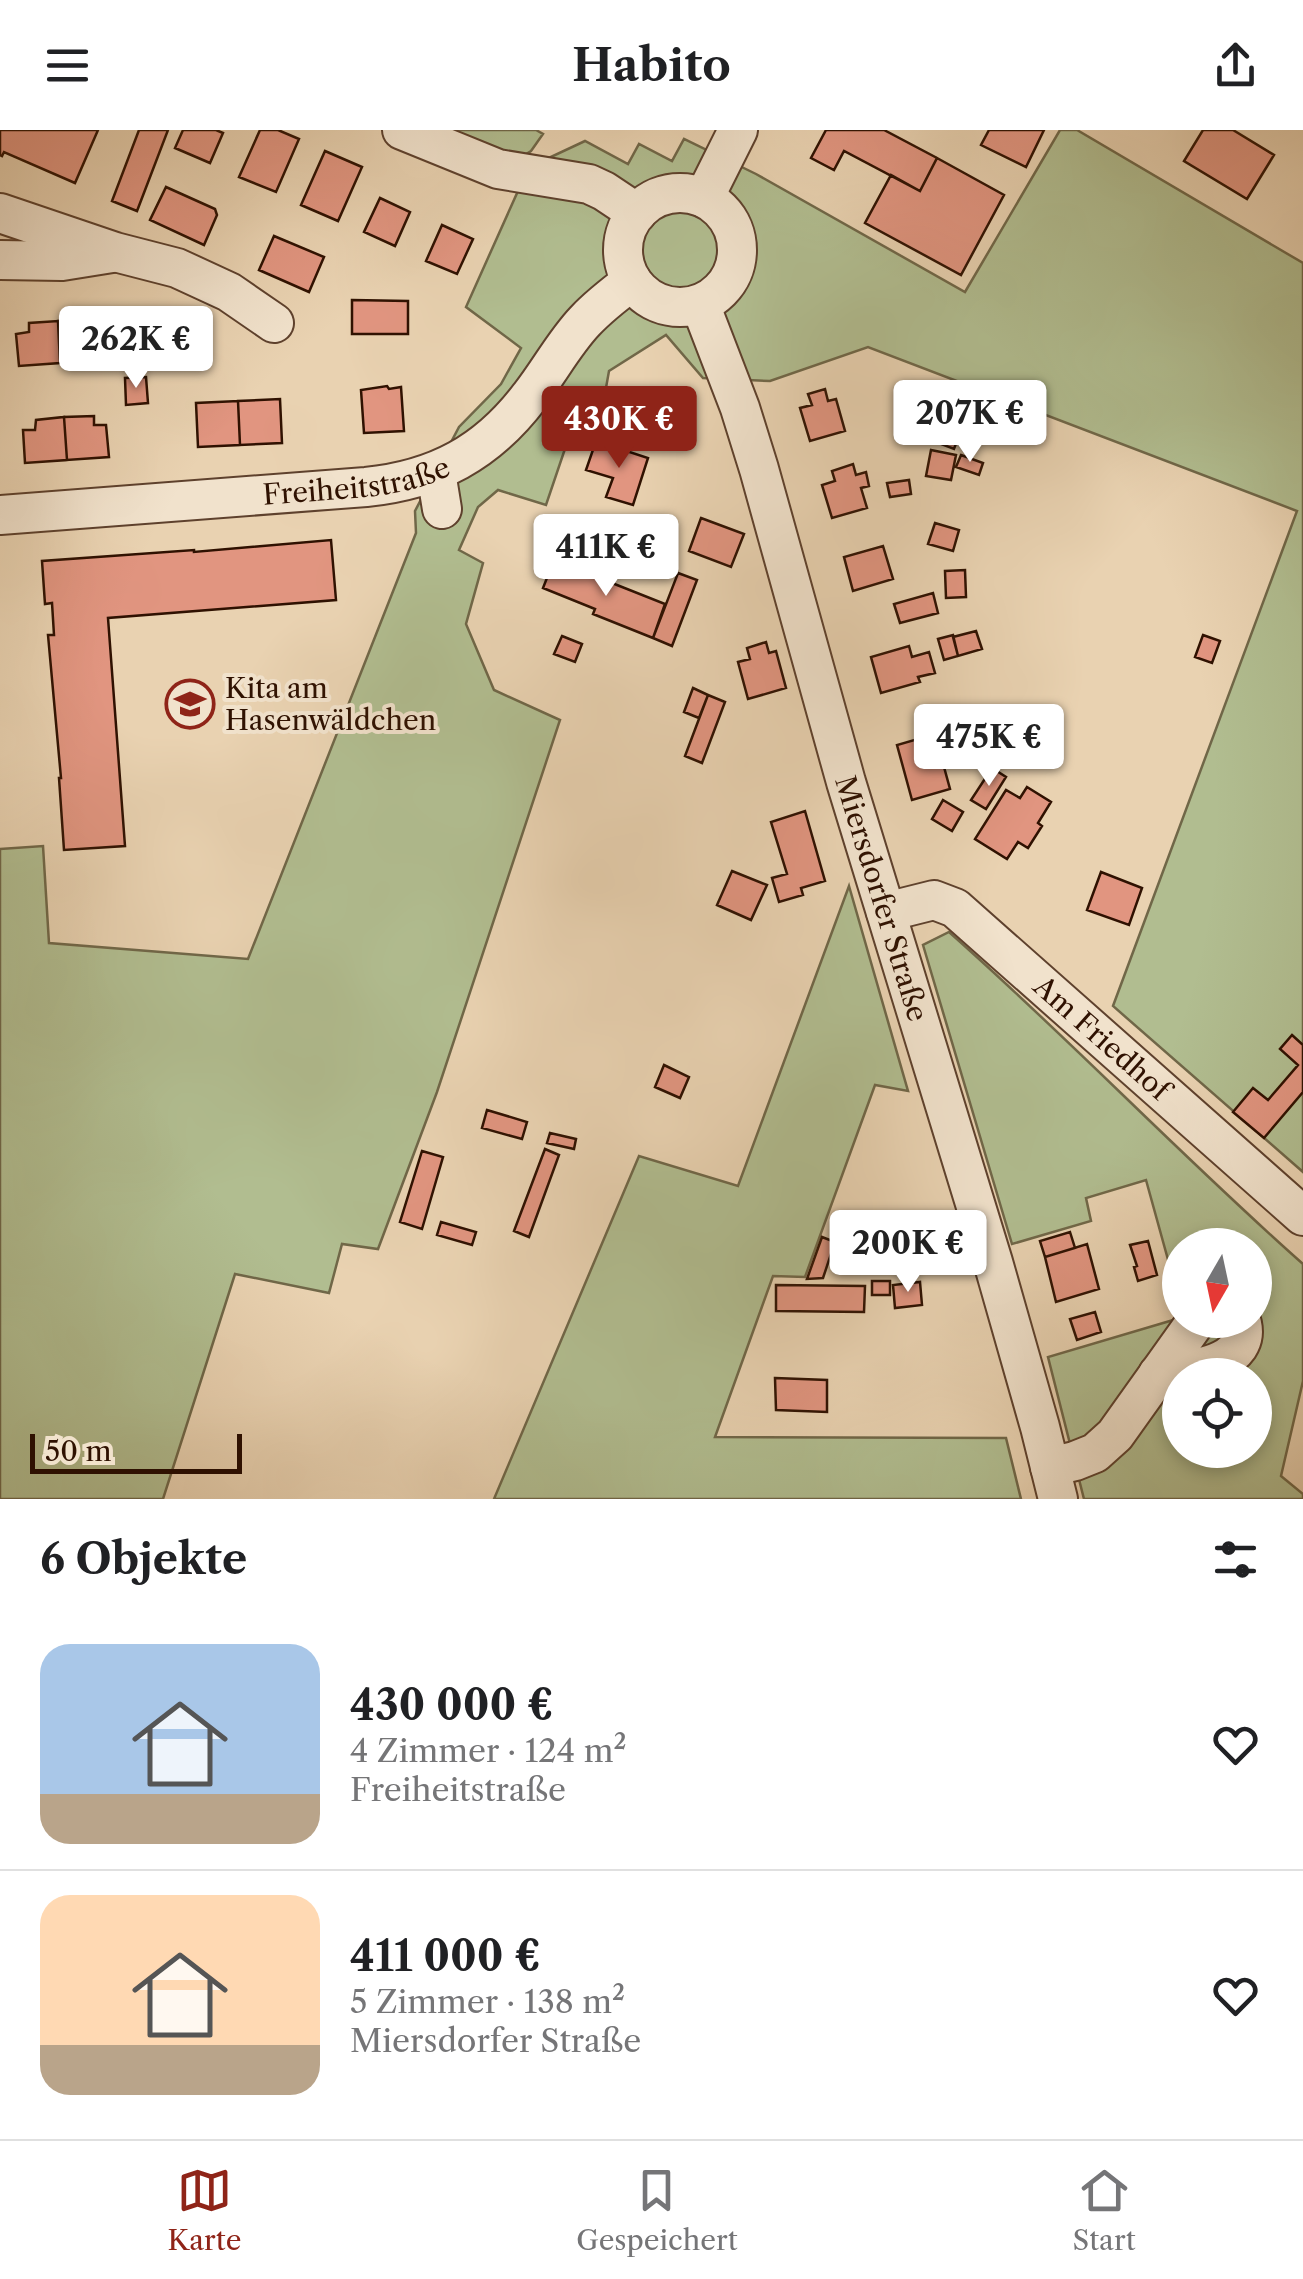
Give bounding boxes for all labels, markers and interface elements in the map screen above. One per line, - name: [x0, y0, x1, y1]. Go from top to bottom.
- text: Habito: [572, 37, 731, 93]
- icon: menu: [40, 38, 95, 93]
- icon: share: [1208, 38, 1263, 93]
- pin: 262K €: [55, 306, 217, 391]
- text: 262K €: [81, 319, 191, 358]
- pin: 207K €: [889, 380, 1051, 465]
- pin: 430K €: [538, 386, 700, 471]
- text: 207K €: [915, 393, 1025, 432]
- text: 430K €: [564, 399, 674, 438]
- street label: Freiheitstraße: [261, 450, 455, 512]
- pin: 411K €: [525, 514, 687, 599]
- text: 411K €: [556, 527, 656, 566]
- place label: Kita am Hasenwäldchen: [225, 671, 436, 737]
- school or university icon: Kita am Hasenwäldchen: [164, 678, 216, 730]
- pin: 475K €: [908, 704, 1070, 789]
- text: 475K €: [936, 717, 1042, 756]
- street label: Miersdorfer Straße: [828, 772, 935, 1025]
- street label: Am Friedhof: [1026, 968, 1179, 1109]
- pin: 200K €: [827, 1210, 989, 1295]
- text: 200K €: [852, 1223, 964, 1262]
- north arrow: [1162, 1228, 1272, 1338]
- map controls: [1162, 1228, 1272, 1468]
- button: locate: [1162, 1358, 1272, 1468]
- scale bar: [30, 1429, 242, 1474]
- text: 50 m: [45, 1434, 112, 1468]
- icon: filters: [1208, 1532, 1263, 1587]
- text: 6 Objekte: [40, 1533, 247, 1585]
- text: 430 000 €: [350, 1679, 553, 1731]
- icon: home: [120, 1684, 240, 1804]
- icon: heart: [1208, 1717, 1263, 1772]
- text: 4 Zimmer · 124 m²: [350, 1731, 627, 1770]
- text: Freiheitstraße: [350, 1770, 566, 1809]
- text: 411 000 €: [350, 1930, 541, 1982]
- icon: home: [120, 1935, 240, 2055]
- icon: heart: [1208, 1968, 1263, 2023]
- text: 5 Zimmer · 138 m²: [350, 1982, 625, 2021]
- text: Miersdorfer Straße: [350, 2021, 641, 2060]
- tab: Karte: [167, 2163, 241, 2257]
- tab: Gespeichert: [576, 2163, 738, 2257]
- tab: Start: [1072, 2163, 1136, 2257]

